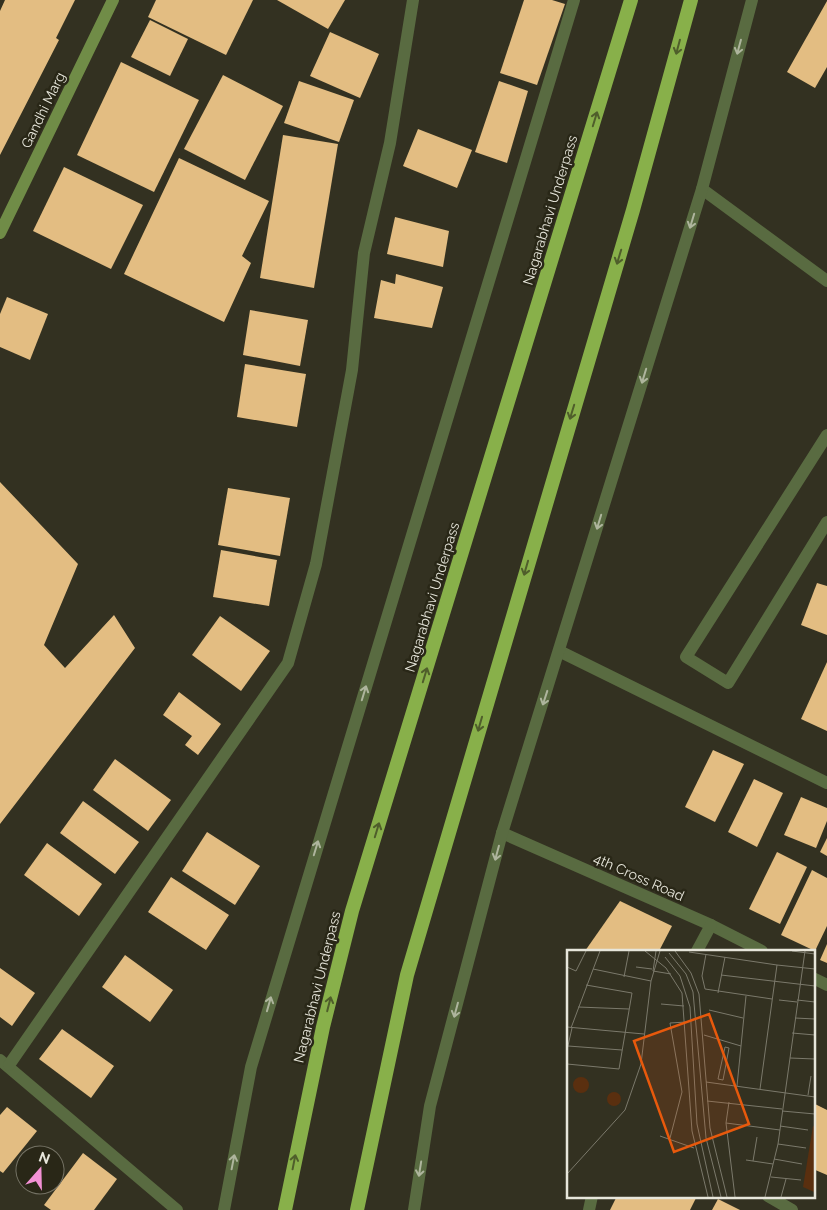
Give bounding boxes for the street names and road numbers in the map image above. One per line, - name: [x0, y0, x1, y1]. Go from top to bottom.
- street label: Gandhi Marg: [18, 69, 68, 151]
- street label: Nagarabhavi Underpass: [520, 133, 580, 287]
- street label: Nagarabhavi Underpass: [402, 520, 462, 674]
- street label: 4th Cross Road: [591, 850, 687, 904]
- street label: Nagarabhavi Underpass: [290, 909, 344, 1064]

